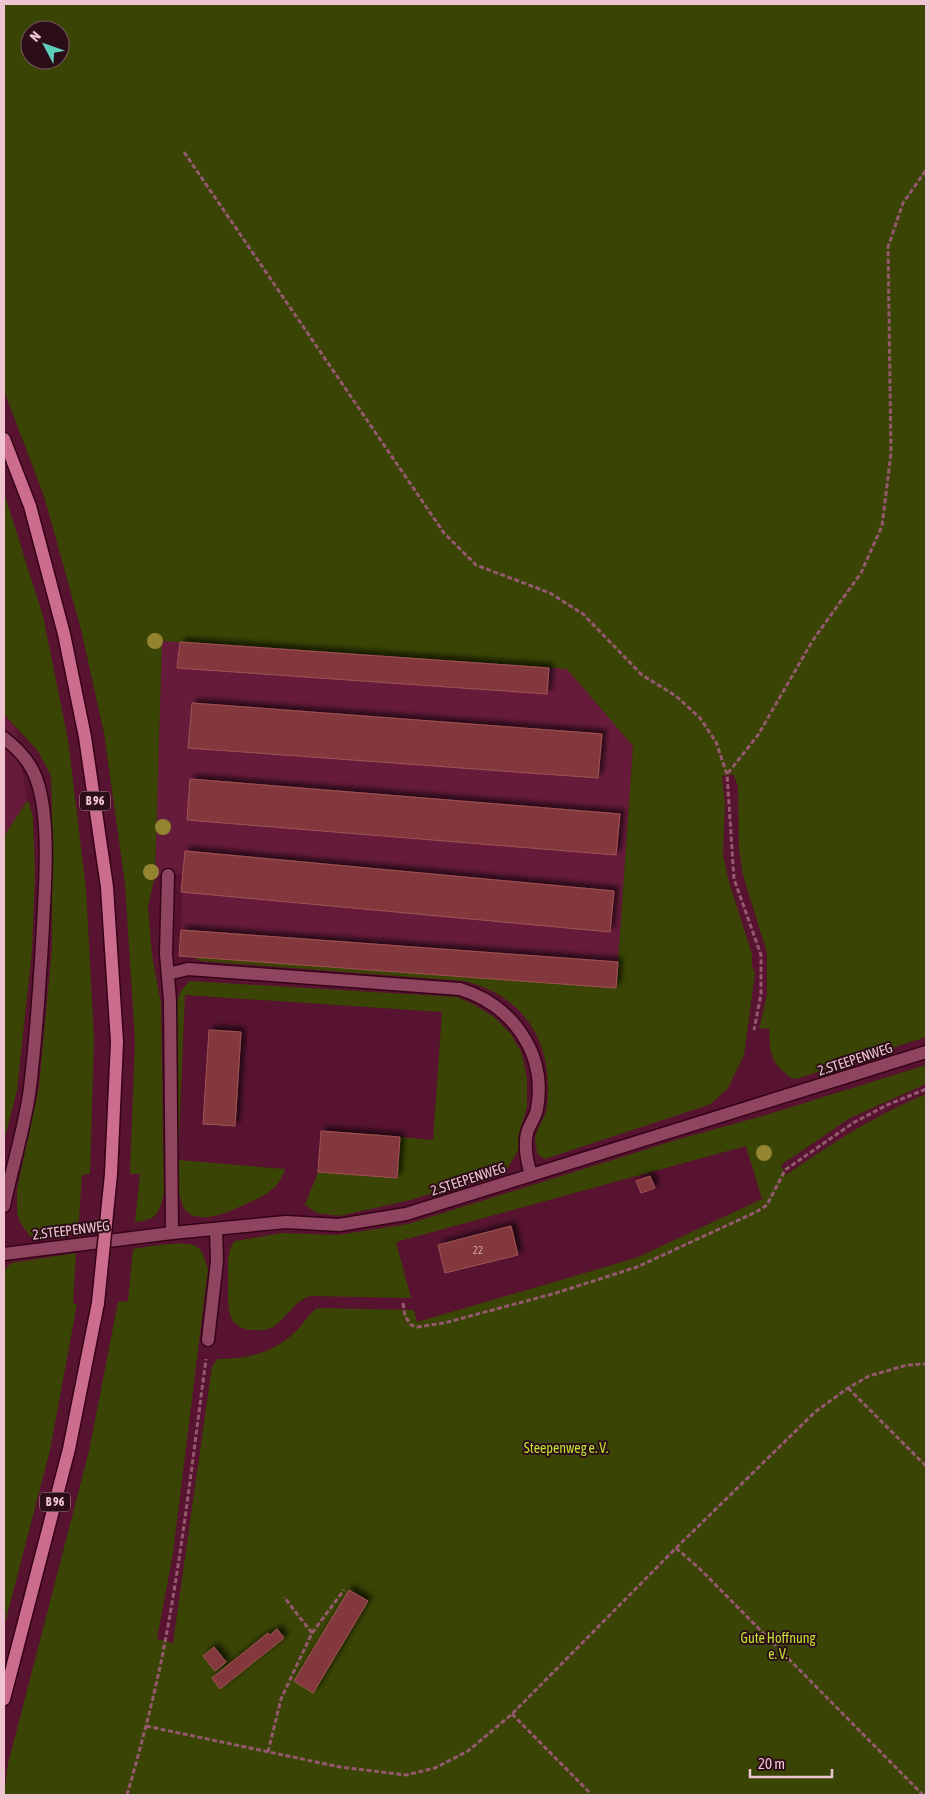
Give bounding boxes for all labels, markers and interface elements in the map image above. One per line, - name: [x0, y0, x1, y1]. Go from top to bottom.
- north arrow: [20, 20, 70, 70]
- text: N: [26, 28, 44, 45]
- road number: B 96: [80, 791, 110, 810]
- street label: 2.STEEPENWEG: [816, 1039, 894, 1079]
- street label: 2.STEEPENWEG: [429, 1159, 507, 1199]
- street label: 2.STEEPENWEG: [31, 1217, 111, 1243]
- house number: 22: [473, 1244, 483, 1256]
- park label: Steepenweg e. V.: [524, 1440, 608, 1456]
- road number: B 96: [40, 1492, 70, 1511]
- park label: Gute Hoffnung e. V.: [740, 1630, 816, 1662]
- scale bar: [750, 1746, 832, 1778]
- text: 20 m: [758, 1755, 785, 1772]

